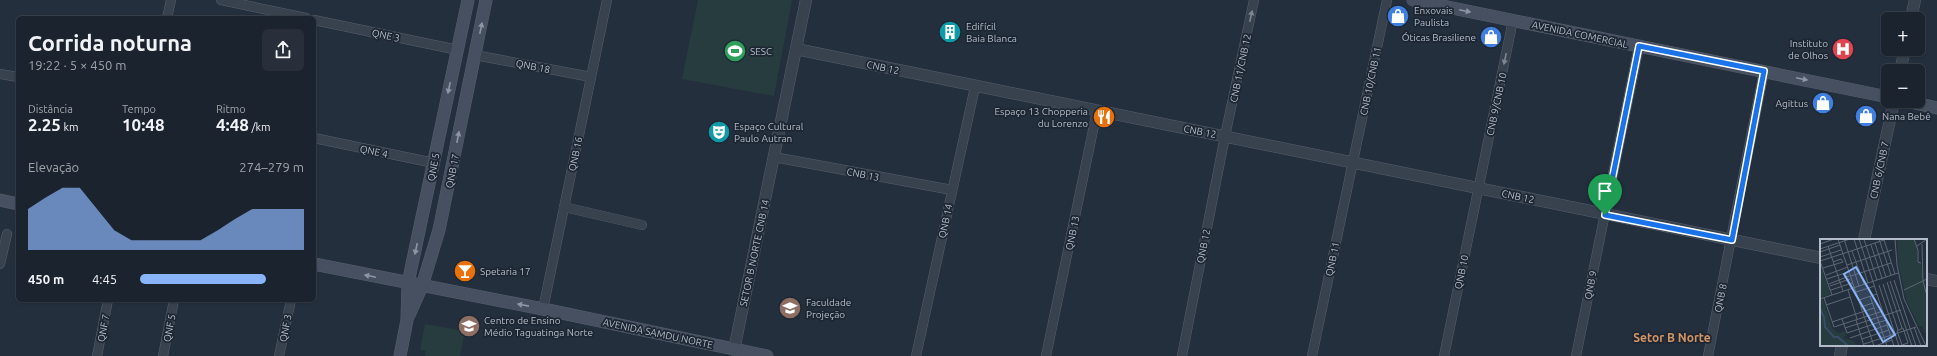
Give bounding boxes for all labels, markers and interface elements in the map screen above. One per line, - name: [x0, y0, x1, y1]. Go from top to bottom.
- shop icon: Enxovais Paulista: [1385, 3, 1411, 29]
- place label: Enxovais Paulista: [1414, 5, 1453, 28]
- one-way arrow: [1459, 8, 1471, 14]
- one-way arrow: [1248, 10, 1254, 22]
- map controls: [1881, 12, 1925, 108]
- button: +: [1881, 12, 1925, 56]
- building icon: Edifícil Baia Blanca: [937, 19, 963, 45]
- street label: AVENIDA COMERCIAL: [1531, 19, 1629, 50]
- one-way arrow: [478, 21, 484, 34]
- place label: Edifícil Baia Blanca: [966, 21, 1017, 44]
- shop icon: Óticas Brasiliene: [1478, 24, 1504, 50]
- street label: QNE 3: [371, 27, 401, 44]
- button: share: [262, 29, 304, 71]
- text: Corrida noturna: [28, 30, 192, 55]
- place label: Óticas Brasiliene: [1402, 31, 1476, 43]
- street label: CNB 11/CNB 12: [1228, 33, 1253, 103]
- hospital icon: Instituto de Olhos: [1830, 36, 1856, 62]
- sports icon: SESC: [722, 38, 748, 64]
- place label: Instituto de Olhos: [1788, 38, 1828, 61]
- place label: SESC: [750, 46, 772, 57]
- street label: CNB 10/CNB 11: [1358, 46, 1383, 116]
- one-way arrow: [1502, 53, 1508, 65]
- text: 19:22 · 5 × 450 m: [28, 58, 127, 72]
- street label: QNB 18: [515, 58, 551, 75]
- street label: CNB 12: [866, 59, 900, 76]
- button: −: [1881, 64, 1925, 108]
- street label: CNB 9/CNB 10: [1484, 71, 1509, 137]
- one-way arrow: [1796, 77, 1808, 83]
- one-way arrow: [446, 82, 452, 94]
- shop icon: Agittus: [1810, 90, 1836, 116]
- place label: Agittus: [1775, 98, 1808, 109]
- text: Distância: [28, 103, 73, 115]
- text: Tempo: [122, 103, 156, 115]
- text: Ritmo: [216, 103, 246, 115]
- shop icon: Nana Bebê: [1853, 103, 1879, 129]
- restaurant icon: Espaço 13 Chopperia du Lorenzo: [1091, 104, 1117, 130]
- place label: Espaço 13 Chopperia du Lorenzo: [994, 106, 1088, 129]
- place label: Nana Bebê: [1882, 111, 1931, 122]
- text: 2.25: [28, 115, 61, 134]
- text: 10:48: [122, 115, 165, 134]
- text: 4:48: [216, 115, 249, 134]
- theatre icon: Espaço Cultural Paulo Autran: [706, 119, 732, 145]
- text: km: [61, 121, 79, 133]
- text: /km: [249, 121, 271, 133]
- place label: Espaço Cultural Paulo Autran: [734, 121, 804, 144]
- street label: CNB 12: [1183, 123, 1217, 140]
- one-way arrow: [456, 131, 462, 143]
- street label: QNB 16: [566, 136, 585, 172]
- street label: CNB 6/CNB 7: [1868, 140, 1891, 200]
- street label: QNE 4: [359, 143, 389, 160]
- street label: QNE 5: [425, 152, 442, 182]
- street label: QNB 17: [444, 153, 461, 189]
- text: Elevação: [28, 160, 79, 174]
- text: 274–279 m: [239, 160, 304, 174]
- street label: CNB 13: [846, 166, 880, 183]
- pin: [1588, 174, 1622, 215]
- icon: arrive: [1594, 180, 1616, 202]
- street label: CNB 12: [1501, 188, 1535, 205]
- street label: SETOR B NORTE CNB 14: [738, 198, 771, 308]
- street label: QNB 14: [936, 203, 955, 239]
- street label: QNB 13: [1063, 215, 1081, 251]
- street label: QNB 12: [1195, 228, 1212, 264]
- inset map: [1820, 239, 1927, 346]
- street label: QNB 11: [1323, 241, 1341, 277]
- one-way arrow: [412, 243, 418, 256]
- street label: QNB 10: [1452, 254, 1471, 290]
- bar icon: Spetaria 17: [452, 258, 478, 284]
- place label: Spetaria 17: [480, 266, 531, 277]
- street label: QNB 9: [1582, 270, 1599, 300]
- text: 450 m: [28, 272, 64, 286]
- text: 4:45: [92, 272, 117, 286]
- one-way arrow: [364, 272, 376, 278]
- street label: QNB 8: [1712, 282, 1729, 313]
- school or university icon: Faculdade Projeção: [777, 295, 803, 321]
- place label: Faculdade Projeção: [806, 297, 851, 320]
- one-way arrow: [517, 301, 529, 307]
- street label: QNF 7: [95, 313, 112, 343]
- street label: QNF 5: [161, 313, 178, 343]
- street label: QNF 3: [277, 313, 294, 343]
- school or university icon: Centro de Ensino Médio Taguatinga Norte: [456, 313, 482, 339]
- place label: Centro de Ensino Médio Taguatinga Norte: [484, 315, 593, 338]
- street label: AVENIDA SAMDU NORTE: [602, 316, 714, 351]
- district label: Setor B Norte: [1633, 331, 1711, 344]

